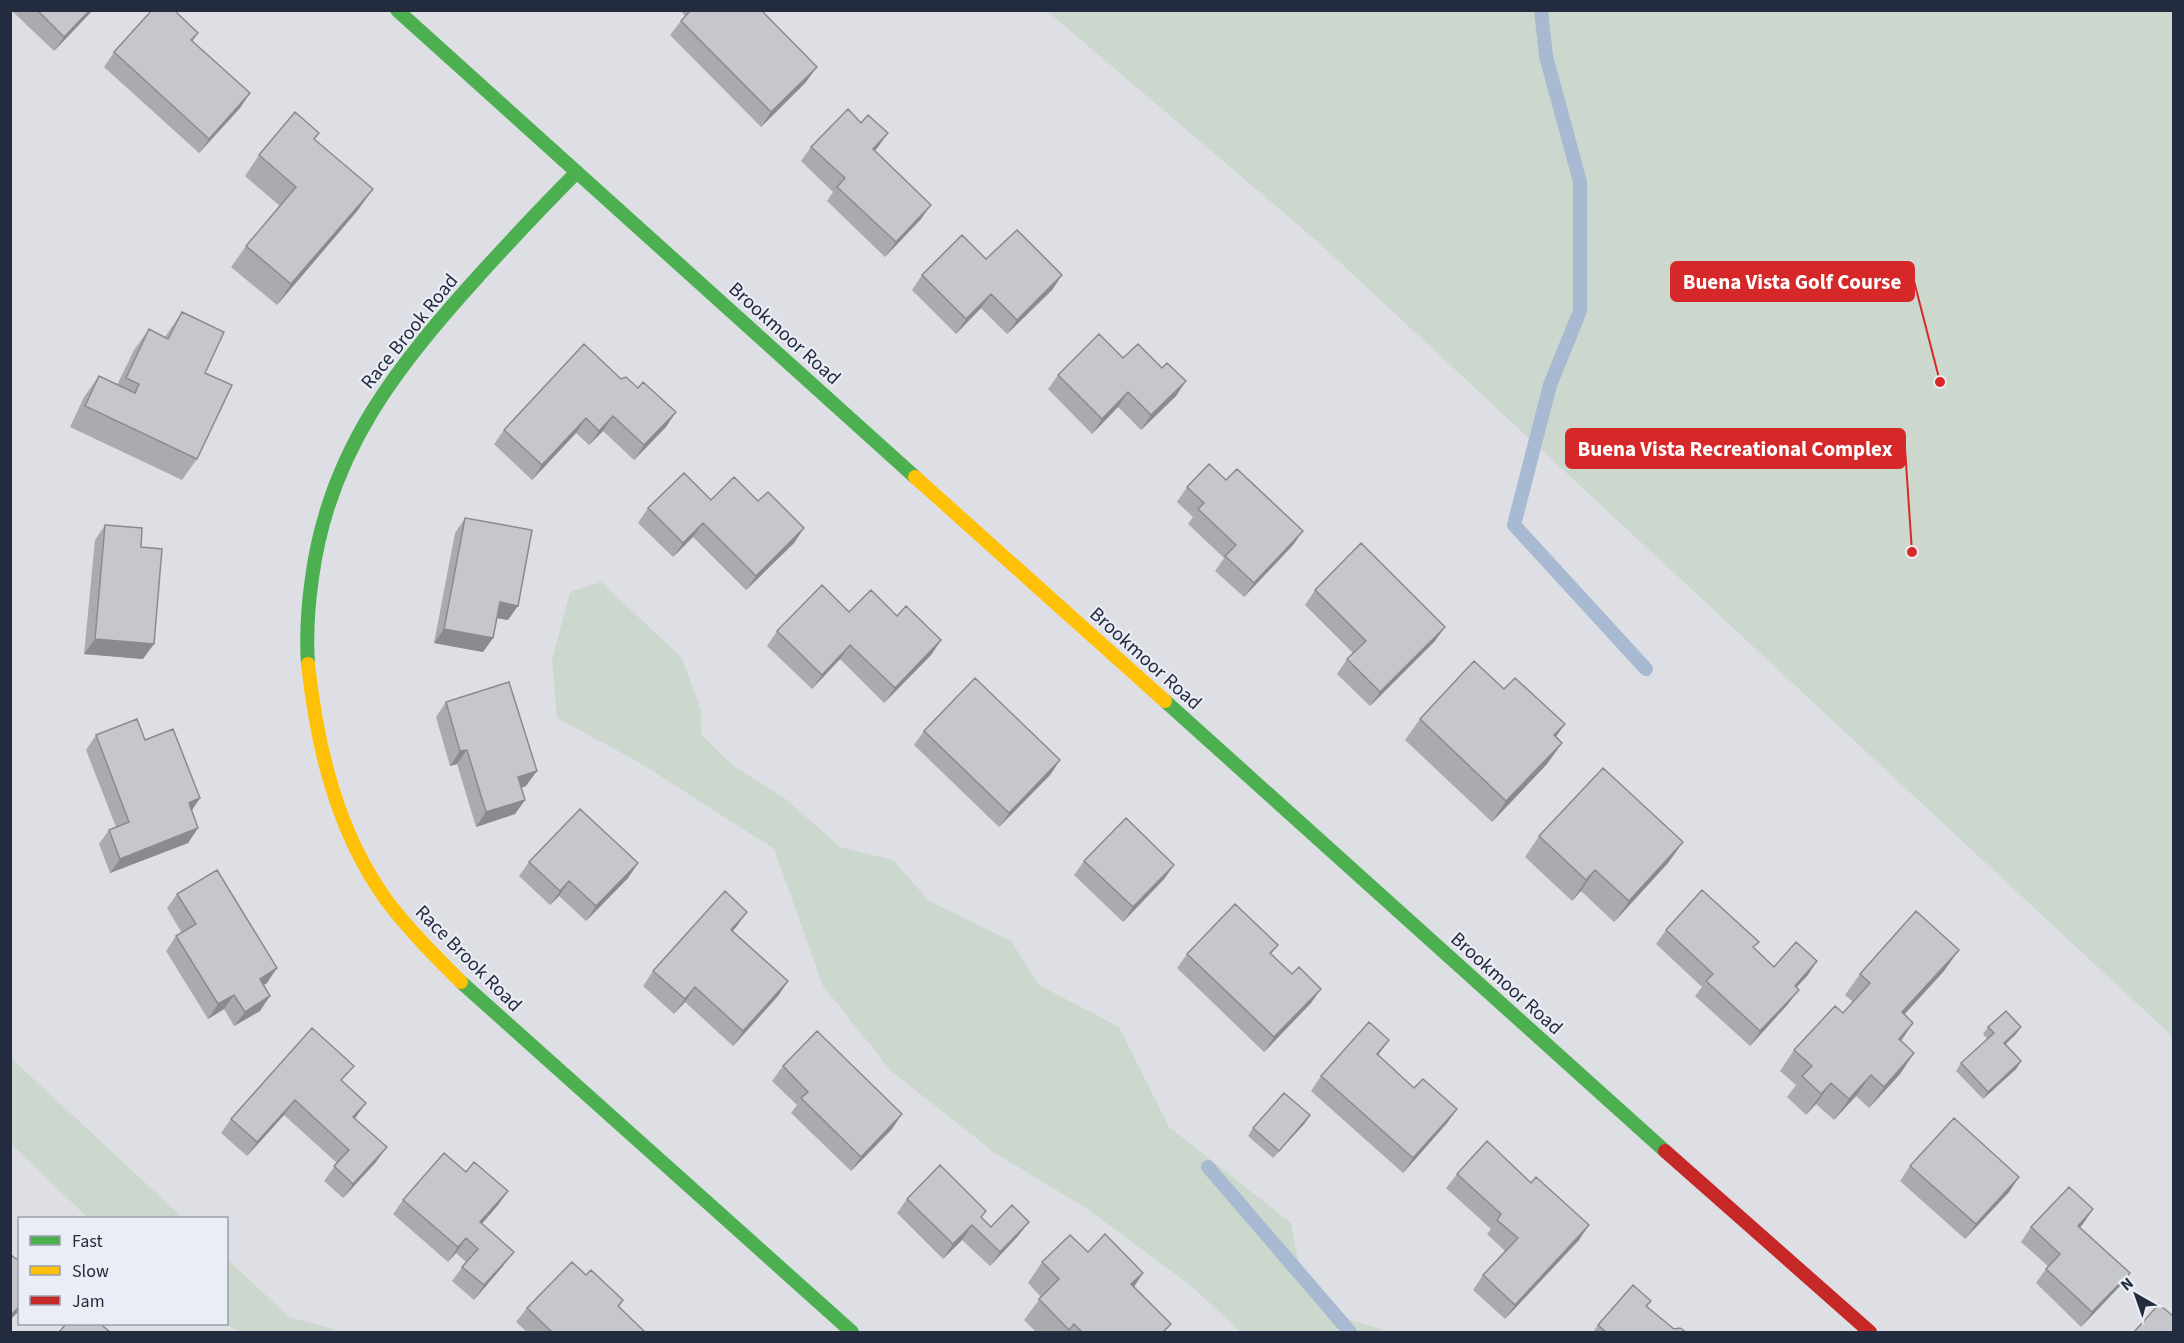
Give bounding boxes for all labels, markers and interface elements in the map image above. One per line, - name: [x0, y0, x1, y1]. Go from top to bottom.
- callout: Buena Vista Golf Course: [1671, 262, 1914, 301]
- text: Buena Vista Golf Course: [1683, 267, 1901, 297]
- street label: Race Brook Road: [355, 268, 465, 395]
- street label: Brookmoor Road: [722, 276, 847, 392]
- callout: Buena Vista Recreational Complex: [1566, 429, 1905, 468]
- text: Buena Vista Recreational Complex: [1578, 434, 1893, 464]
- street label: Brookmoor Road: [1083, 601, 1208, 717]
- street label: Race Brook Road: [409, 899, 528, 1018]
- street label: Brookmoor Road: [1444, 926, 1569, 1042]
- legend: [18, 1217, 228, 1325]
- text: Fast: [72, 1229, 103, 1254]
- text: Slow: [72, 1259, 109, 1284]
- north arrow: [2106, 1265, 2166, 1325]
- text: N: [2116, 1272, 2138, 1296]
- text: Jam: [72, 1289, 105, 1314]

